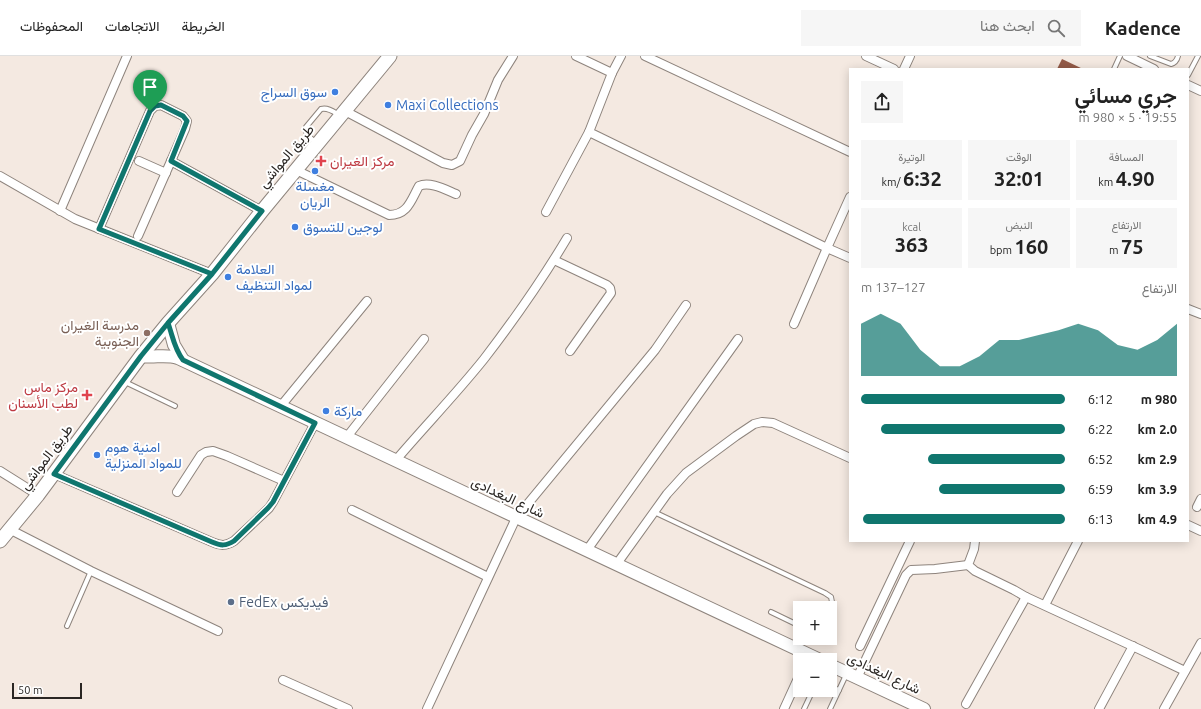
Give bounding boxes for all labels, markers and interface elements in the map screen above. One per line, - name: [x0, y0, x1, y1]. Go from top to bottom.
- search box: [801, 10, 1081, 46]
- text: ابحث هنا: [980, 17, 1035, 34]
- icon: search: [1045, 17, 1067, 39]
- text: Kadence: [1105, 17, 1181, 39]
- text: المحفوظات: [20, 18, 83, 34]
- text: الاتجاهات: [105, 18, 159, 34]
- text: الخريطة: [181, 18, 225, 34]
- pin: [133, 70, 167, 111]
- icon: arrive: [139, 76, 161, 98]
- button: share: [861, 81, 903, 123]
- text: جري مسائي: [1075, 82, 1177, 107]
- place label: سوق السراج: [261, 84, 327, 103]
- marker: سوق السراج: [330, 87, 340, 97]
- place label: Maxi Collections: [396, 97, 499, 113]
- marker: Maxi Collections: [383, 100, 393, 110]
- text: 19:55 · 5 × 980 m: [1078, 110, 1177, 124]
- street label: طريق المواشي: [255, 121, 320, 194]
- text: الوتيرة: [898, 151, 925, 163]
- text: الوقت: [1006, 151, 1032, 163]
- text: المسافة: [1109, 151, 1144, 163]
- place label: مركز الغيران: [330, 153, 394, 170]
- marker: مركز الغيران: [315, 155, 327, 167]
- marker: مغسلة الريان: [310, 166, 320, 176]
- text: 6:32: [903, 167, 942, 190]
- text: 32:01: [994, 167, 1044, 190]
- text: 4.90: [1116, 167, 1155, 190]
- text: /km: [881, 176, 903, 188]
- text: km: [1098, 176, 1116, 188]
- place label: مغسلة الريان: [295, 178, 335, 211]
- place label: لوجين للتسوق: [303, 219, 383, 236]
- text: النبض: [1005, 219, 1033, 231]
- text: الارتفاع: [1111, 219, 1141, 231]
- text: kcal: [902, 221, 921, 233]
- marker: لوجين للتسوق: [290, 222, 300, 232]
- text: 363: [895, 233, 929, 256]
- text: 160: [1015, 235, 1048, 258]
- text: 75: [1121, 235, 1144, 258]
- text: bpm: [990, 244, 1015, 256]
- text: m: [1109, 244, 1121, 256]
- place label: العلامة لمواد التنظيف: [236, 261, 312, 294]
- marker: العلامة لمواد التنظيف: [223, 272, 233, 282]
- text: 127–137 m: [861, 280, 926, 294]
- text: الارتفاع: [1142, 281, 1177, 295]
- place label: مدرسة الغيران الجنوبية: [61, 317, 139, 350]
- marker: مدرسة الغيران الجنوبية: [142, 328, 152, 338]
- place label: مركز ماس لطب الأسنان: [8, 379, 78, 412]
- marker: مركز ماس لطب الأسنان: [81, 389, 93, 401]
- text: 6:12: [1088, 392, 1113, 406]
- text: 980 m: [1141, 392, 1177, 406]
- place label: ماركة: [334, 403, 362, 420]
- marker: ماركة: [321, 406, 331, 416]
- street label: طريق المواشي: [16, 421, 79, 495]
- text: 6:22: [1088, 422, 1113, 436]
- text: 2.0 km: [1138, 422, 1177, 436]
- place label: امنية هوم للمواد المنزلية: [105, 439, 182, 472]
- marker: امنية هوم للمواد المنزلية: [92, 450, 102, 460]
- text: 6:52: [1088, 452, 1113, 466]
- text: 2.9 km: [1138, 452, 1177, 466]
- street label: شارع البغدادى: [468, 473, 547, 524]
- text: 6:59: [1088, 482, 1113, 496]
- text: 3.9 km: [1138, 482, 1177, 496]
- text: 6:13: [1088, 512, 1113, 526]
- text: 4.9 km: [1138, 512, 1177, 526]
- place label: FedEx فيديكس: [239, 594, 328, 611]
- marker: FedEx فيديكس: [226, 597, 236, 607]
- map controls: [793, 601, 837, 697]
- button: +: [793, 601, 837, 645]
- street label: شارع البغدادى: [844, 649, 923, 700]
- button: −: [793, 653, 837, 697]
- scale bar: [12, 681, 82, 700]
- text: 50 m: [18, 684, 42, 696]

